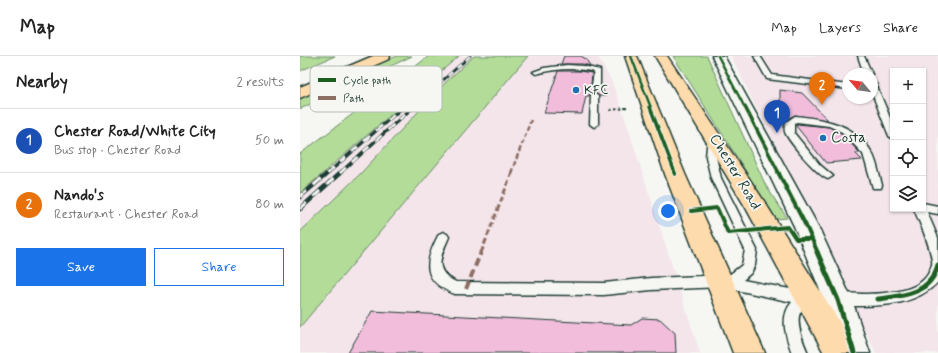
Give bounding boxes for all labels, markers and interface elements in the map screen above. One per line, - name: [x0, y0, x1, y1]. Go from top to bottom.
- text: Map: [20, 15, 55, 40]
- text: Map: [771, 19, 797, 37]
- text: Layers: [819, 19, 861, 37]
- text: Share: [883, 19, 918, 37]
- legend: [310, 66, 442, 112]
- north arrow: [842, 68, 878, 104]
- map controls: [890, 68, 926, 212]
- button: +: [890, 68, 926, 104]
- text: Nearby: [16, 71, 68, 93]
- pin: 2: [809, 72, 835, 105]
- text: 2 results: [237, 74, 284, 91]
- text: Cycle path: [343, 74, 391, 88]
- place label: KFC: [584, 82, 609, 99]
- marker: KFC: [571, 85, 581, 95]
- text: Path: [343, 92, 364, 106]
- pin: 1: [764, 100, 790, 133]
- button: −: [890, 104, 926, 140]
- text: Chester Road/White City: [54, 122, 216, 142]
- place label: Costa: [831, 128, 866, 148]
- street label: Chester Road: [704, 130, 766, 214]
- text: 1: [26, 132, 32, 149]
- text: 50 m: [255, 132, 284, 149]
- marker: Costa: [818, 133, 828, 143]
- button: locate: [890, 140, 926, 176]
- text: Bus stop · Chester Road: [54, 142, 181, 159]
- button: layers: [890, 176, 926, 212]
- text: Nando's: [54, 186, 104, 206]
- text: 2: [26, 196, 32, 213]
- text: 80 m: [255, 196, 284, 213]
- your location: [658, 201, 678, 221]
- text: Restaurant · Chester Road: [54, 206, 198, 223]
- button: Save: [16, 248, 146, 286]
- button: Share: [154, 248, 284, 286]

